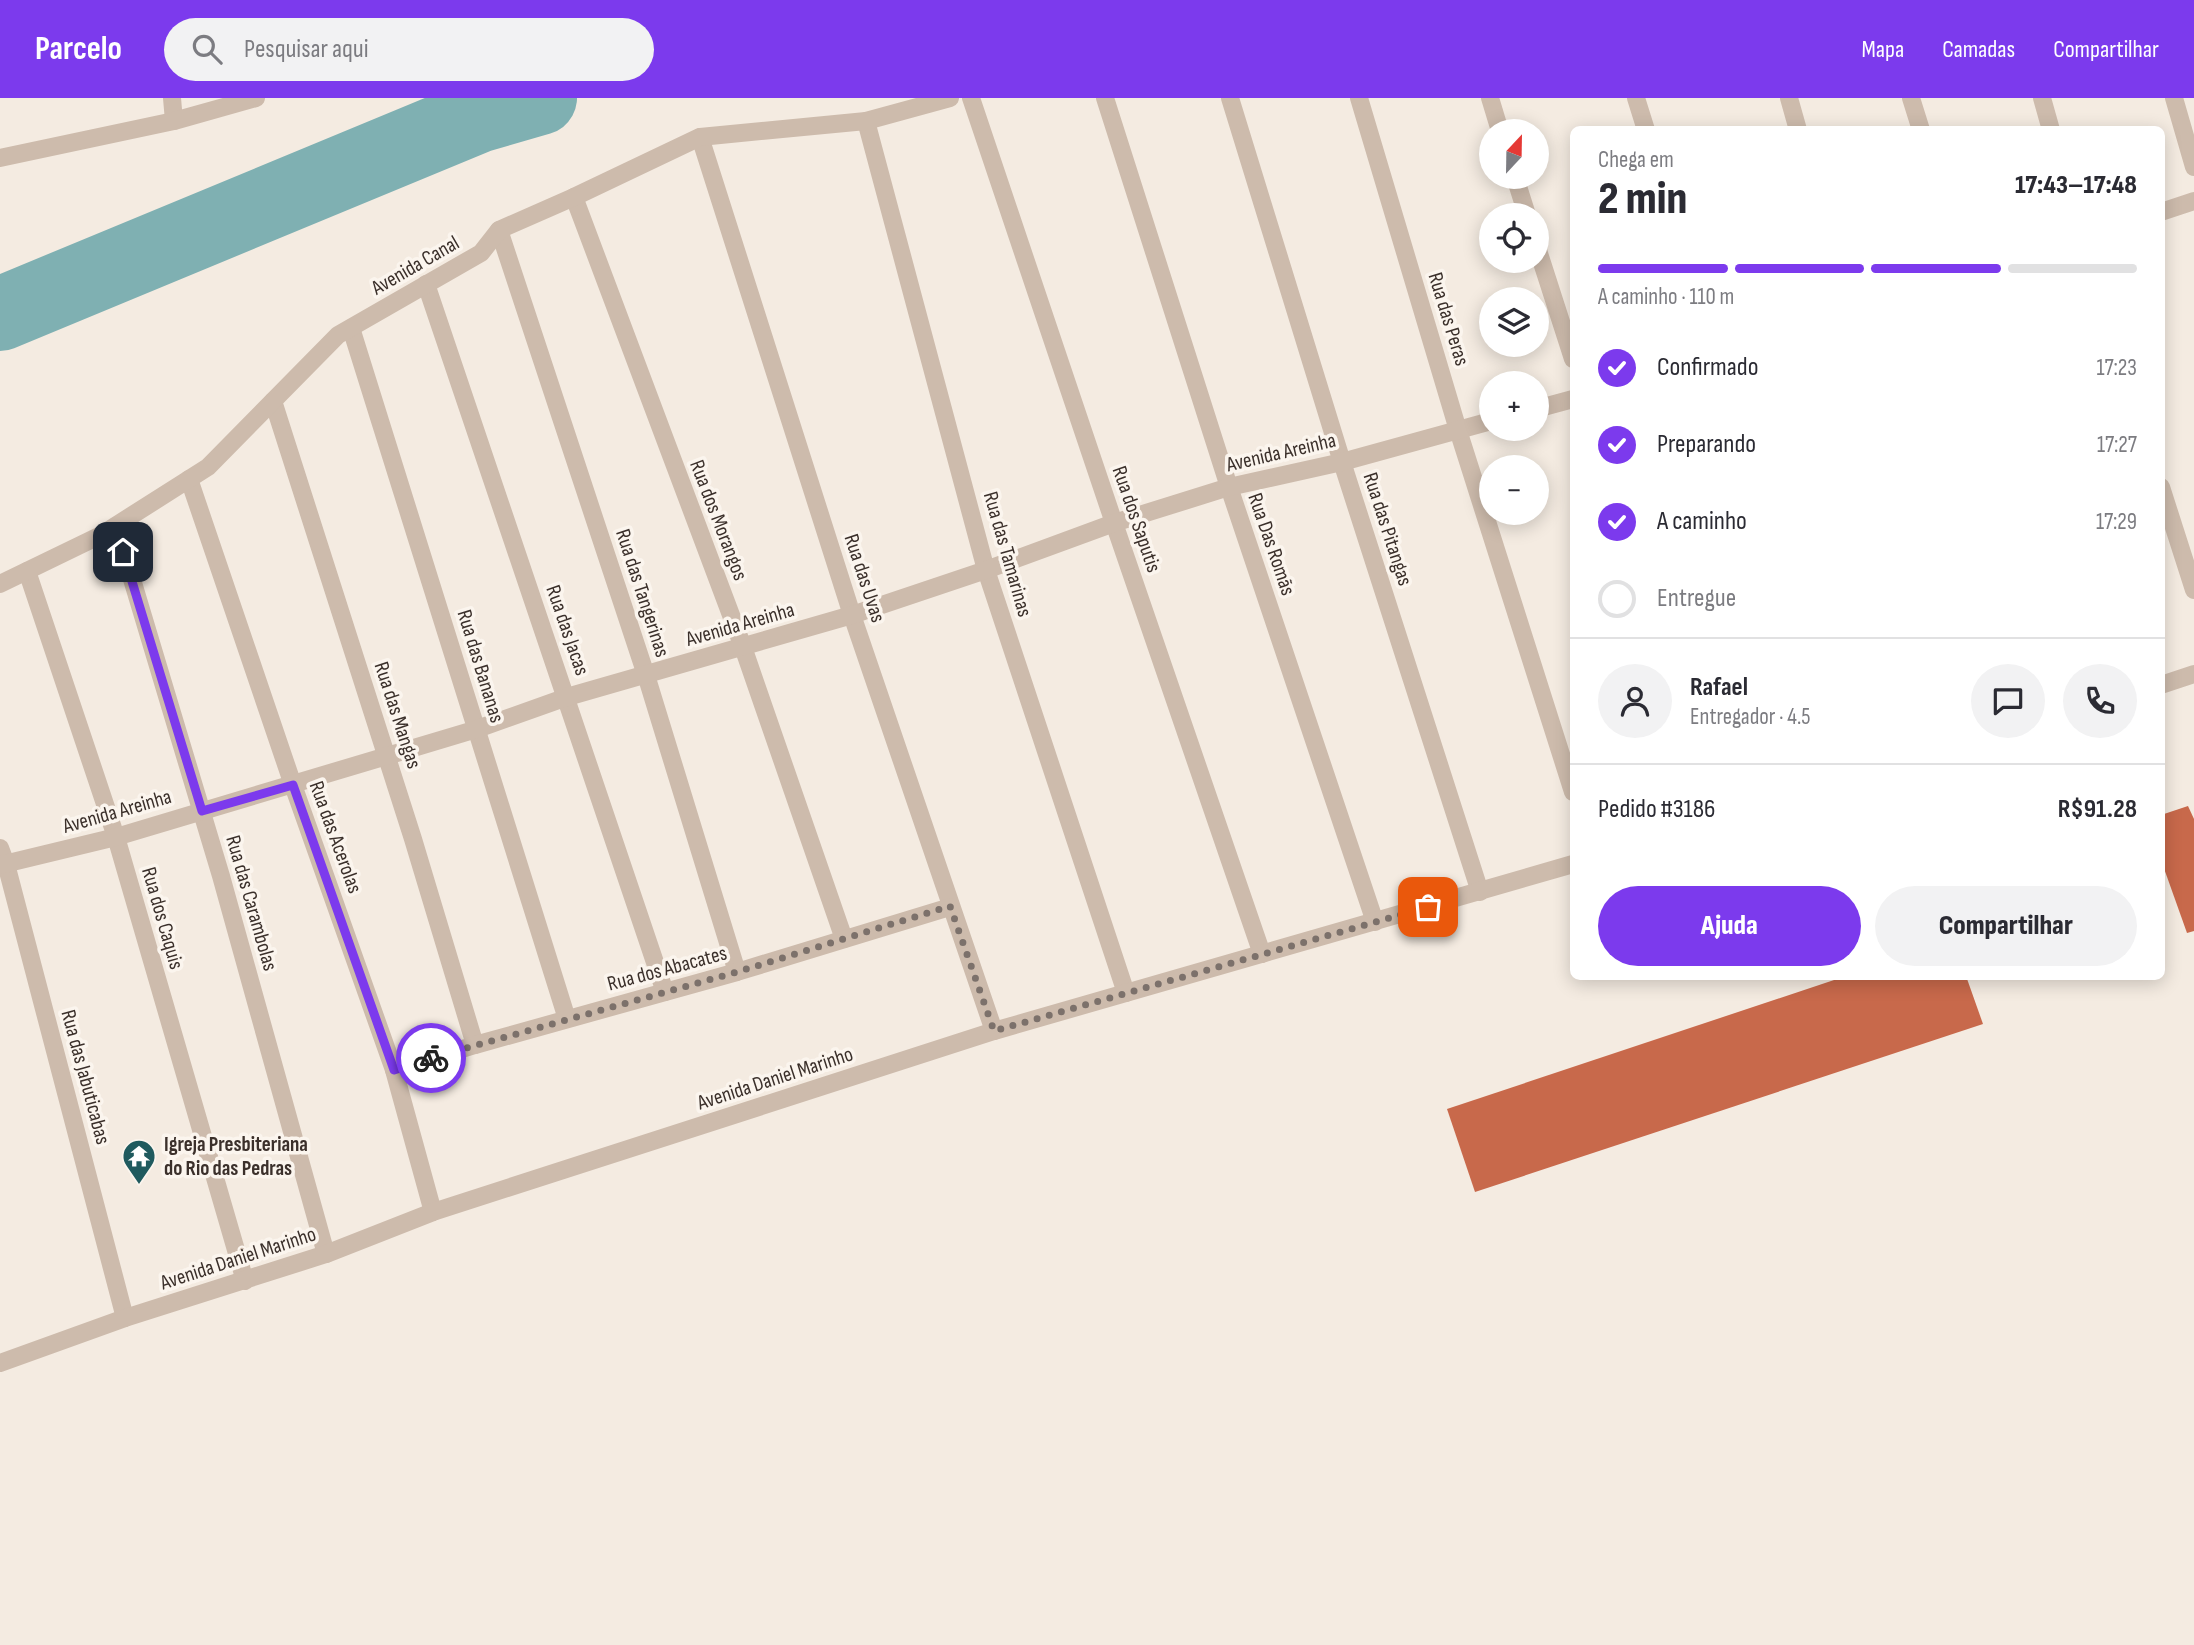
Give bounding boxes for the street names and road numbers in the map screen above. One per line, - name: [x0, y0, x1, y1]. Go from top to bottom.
- street label: Avenida Canal: [366, 230, 464, 301]
- street label: Rua das Peras: [1422, 269, 1475, 369]
- street label: Avenida Areinha: [1223, 428, 1338, 477]
- street label: Rua dos Morangos: [684, 457, 753, 584]
- street label: Rua dos Saputis: [1107, 463, 1166, 576]
- street label: Rua das Pitangas: [1357, 469, 1418, 589]
- street label: Rua das Tamarinas: [978, 489, 1037, 620]
- street label: Rua Das Romãs: [1242, 490, 1301, 598]
- street label: Rua das Tangerinas: [610, 526, 675, 660]
- street label: Rua das Uvas: [839, 531, 891, 626]
- street label: Rua das Jacas: [540, 582, 595, 679]
- street label: Avenida Areinha: [682, 597, 797, 652]
- street label: Rua das Bananas: [451, 607, 510, 726]
- street label: Rua das Mangas: [369, 659, 427, 772]
- street label: Rua das Acerolas: [304, 778, 367, 897]
- street label: Avenida Areinha: [59, 784, 174, 839]
- street label: Rua das Carambolas: [220, 833, 283, 974]
- street label: Rua dos Caquis: [136, 864, 189, 972]
- street label: Rua dos Abacates: [605, 941, 730, 996]
- street label: Rua das Jabuticabas: [56, 1007, 115, 1147]
- street label: Avenida Daniel Marinho: [693, 1042, 856, 1116]
- street label: Avenida Daniel Marinho: [156, 1222, 319, 1296]

